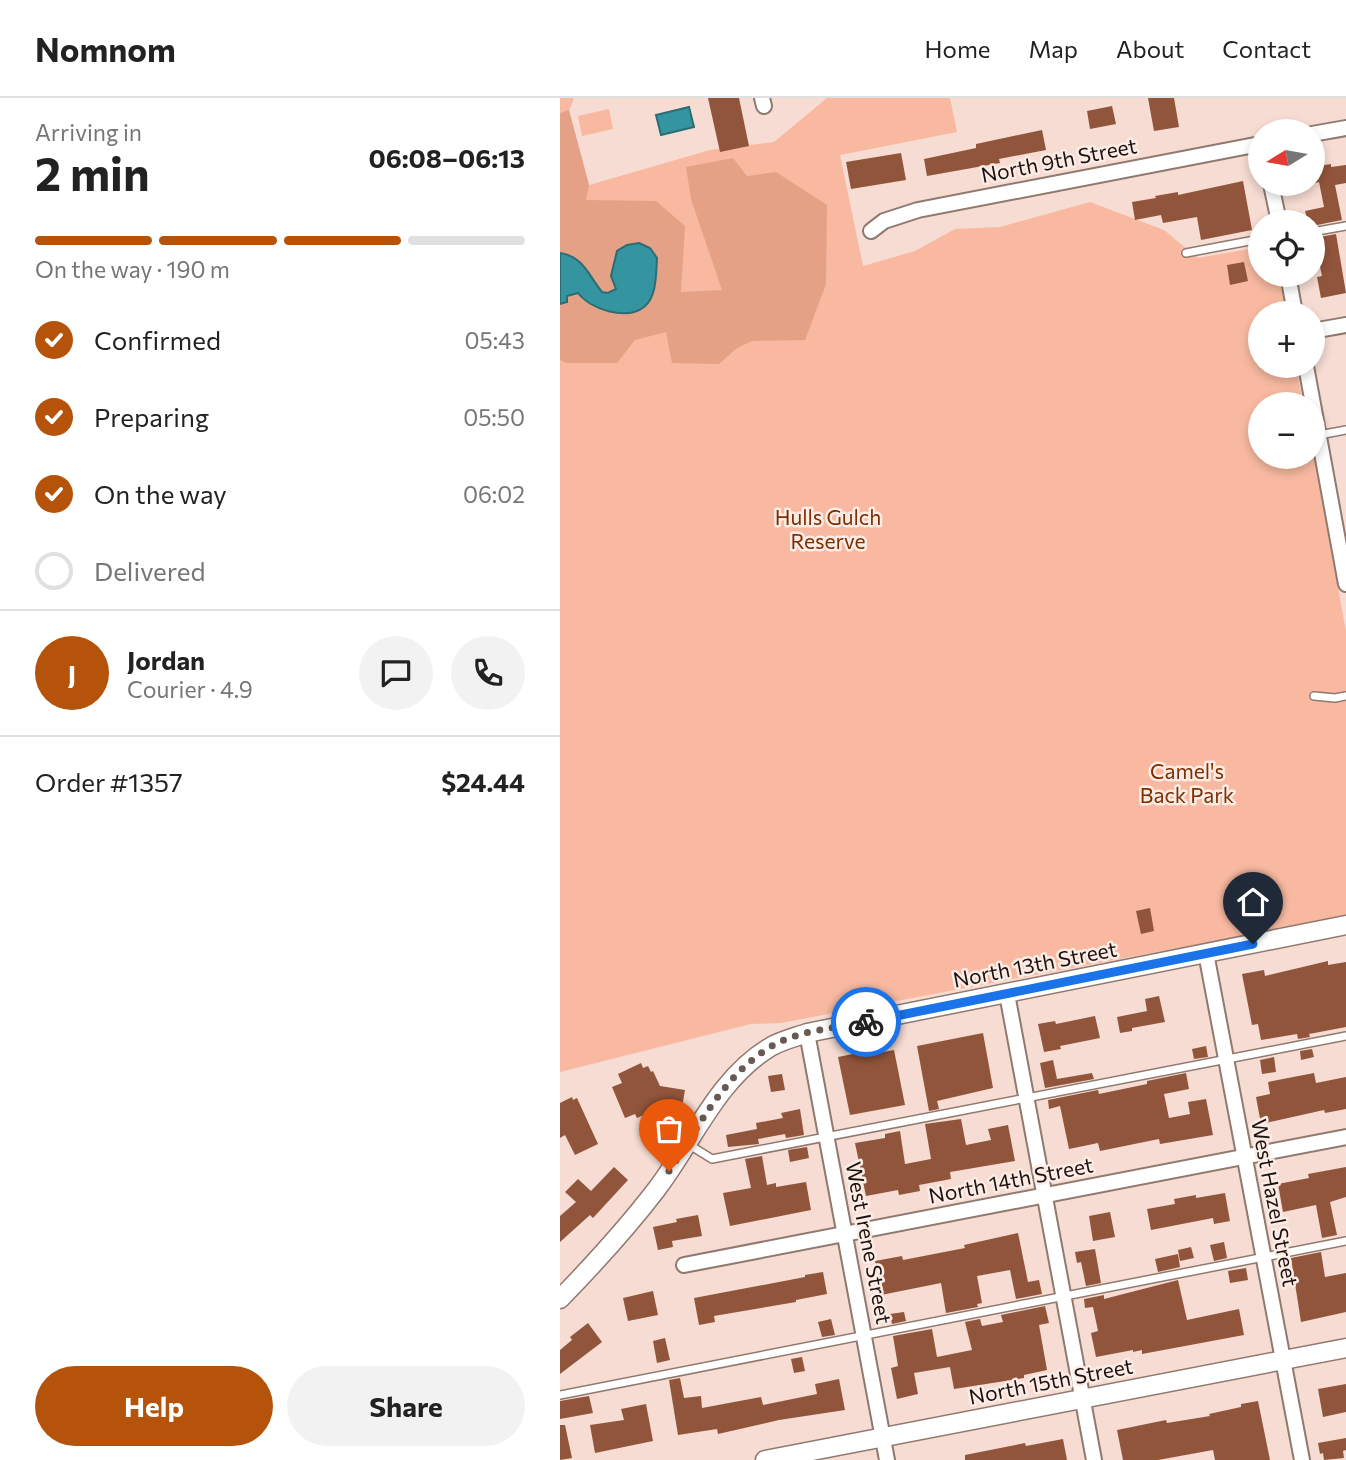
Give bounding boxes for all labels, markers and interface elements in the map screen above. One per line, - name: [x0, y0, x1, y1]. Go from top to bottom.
- text: Nomnom: [35, 28, 176, 69]
- text: Home: [925, 34, 991, 63]
- text: Map: [1029, 34, 1078, 63]
- text: About: [1116, 34, 1184, 63]
- text: Contact: [1222, 34, 1311, 63]
- text: Arriving in: [35, 118, 142, 146]
- north arrow: [1248, 119, 1325, 196]
- map controls: [1248, 119, 1325, 469]
- street label: North 9th Street: [979, 132, 1139, 187]
- text: 06:08–06:13: [368, 142, 525, 173]
- text: 2 min: [35, 144, 150, 200]
- button: locate: [1248, 210, 1325, 287]
- text: On the way · 190 m: [35, 255, 230, 283]
- button: +: [1248, 301, 1325, 378]
- icon: check: [35, 321, 73, 359]
- text: Confirmed: [94, 324, 221, 355]
- text: 05:43: [464, 326, 525, 354]
- button: −: [1248, 392, 1325, 469]
- icon: check: [35, 398, 73, 436]
- text: Preparing: [94, 401, 209, 432]
- text: 05:50: [463, 403, 525, 431]
- icon: check: [35, 475, 73, 513]
- text: On the way: [94, 478, 227, 509]
- text: 06:02: [463, 480, 525, 508]
- park label: Hulls Gulch Reserve: [775, 504, 881, 553]
- text: Delivered: [94, 555, 205, 586]
- button: chat: [359, 636, 433, 710]
- button: phone: [451, 636, 525, 710]
- text: Jordan: [127, 644, 205, 675]
- text: J: [68, 658, 76, 689]
- text: Courier · 4.9: [127, 675, 253, 703]
- park label: Camel's Back Park: [1140, 758, 1234, 807]
- text: Order #1357: [35, 766, 183, 797]
- text: $24.44: [441, 766, 525, 797]
- pin: [1223, 872, 1283, 944]
- icon: home: [1234, 883, 1272, 921]
- street label: North 13th Street: [951, 935, 1119, 992]
- courier: [831, 987, 901, 1057]
- icon: bike: [847, 1003, 885, 1041]
- pin: [639, 1099, 699, 1171]
- icon: bag: [650, 1110, 688, 1148]
- street label: West Hazel Street: [1247, 1117, 1304, 1289]
- street label: North 14th Street: [926, 1151, 1095, 1208]
- street label: West Irene Street: [841, 1160, 897, 1326]
- street label: North 15th Street: [967, 1352, 1135, 1409]
- button: Help: [35, 1366, 273, 1446]
- button: Share: [287, 1366, 525, 1446]

